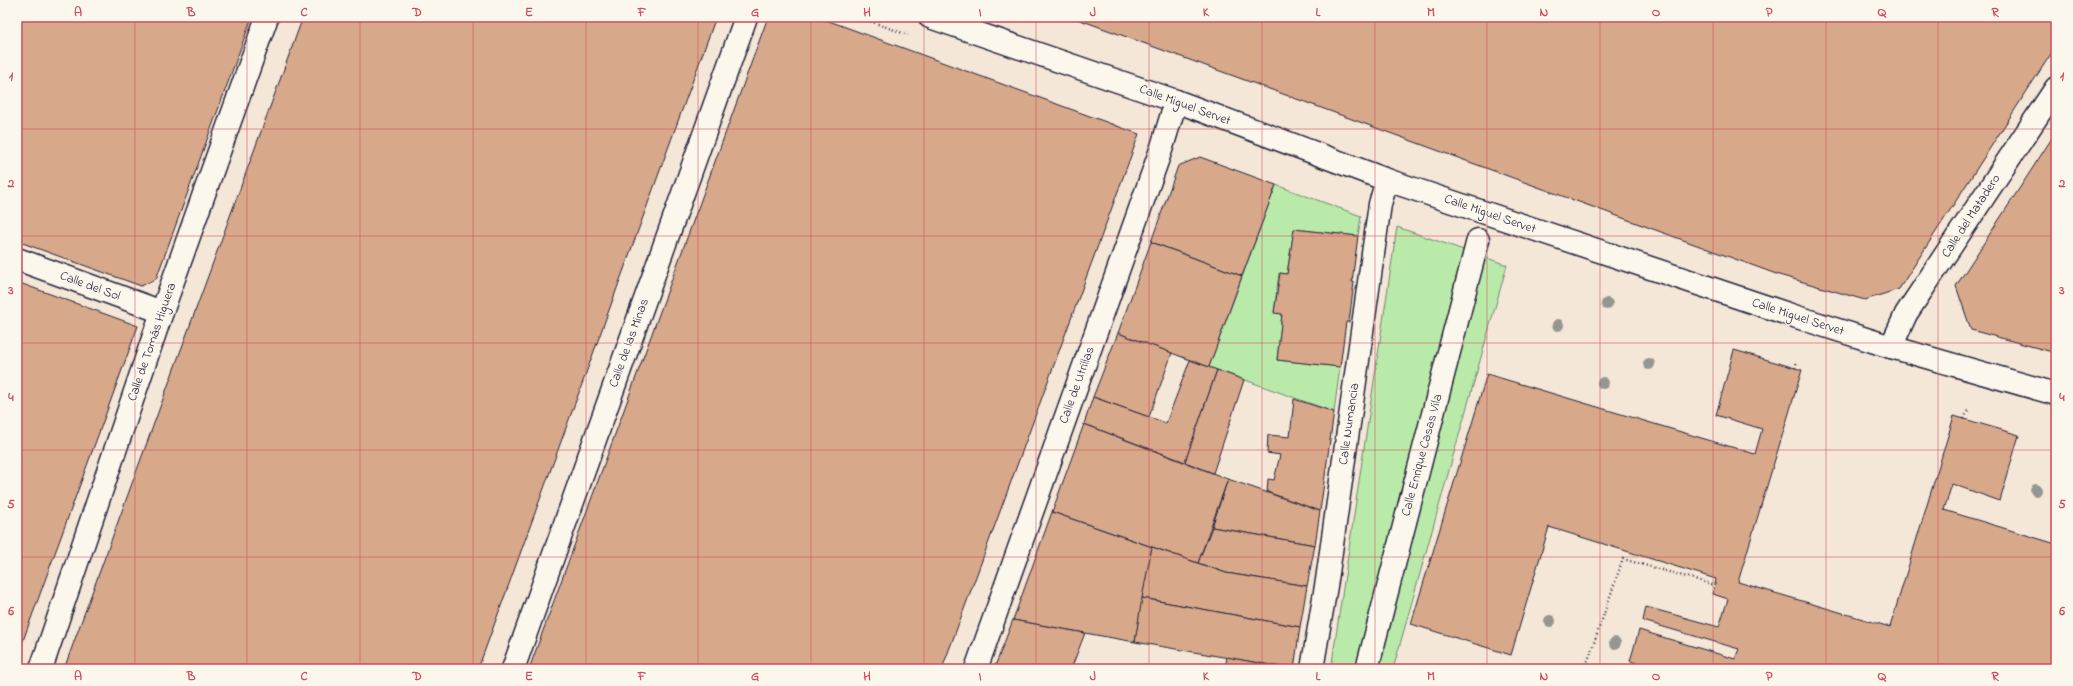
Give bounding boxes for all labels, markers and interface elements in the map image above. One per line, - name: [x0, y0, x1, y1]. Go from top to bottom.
- text: A: [74, 3, 82, 22]
- text: B: [186, 3, 196, 22]
- text: C: [300, 3, 308, 22]
- text: D: [411, 3, 422, 22]
- text: E: [525, 3, 533, 22]
- text: F: [637, 3, 647, 22]
- text: G: [751, 3, 759, 22]
- text: H: [863, 3, 871, 22]
- text: I: [978, 3, 982, 22]
- text: J: [1090, 3, 1096, 22]
- text: K: [1203, 3, 1210, 22]
- text: L: [1316, 3, 1322, 22]
- text: M: [1427, 3, 1435, 22]
- text: N: [1540, 3, 1549, 22]
- text: O: [1652, 3, 1661, 22]
- text: P: [1766, 3, 1773, 22]
- text: Q: [1878, 3, 1887, 22]
- text: R: [1990, 3, 1999, 22]
- text: 1: [9, 67, 14, 86]
- text: 1: [2060, 67, 2065, 86]
- street label: Calle Miguel Servet: [1136, 80, 1234, 132]
- street label: Calle del Matadero: [1937, 170, 2005, 262]
- text: 2: [7, 174, 15, 193]
- text: 2: [2058, 174, 2066, 193]
- street label: Calle Miguel Servet: [1441, 189, 1539, 240]
- street label: Calle del Sol: [57, 266, 123, 306]
- street label: Calle de Tomás Higuera: [123, 280, 182, 404]
- text: 3: [7, 281, 14, 300]
- text: 3: [2058, 281, 2065, 300]
- street label: Calle Miguel Servet: [1749, 293, 1847, 342]
- street label: Calle de las Minas: [604, 296, 654, 390]
- street label: Calle de Utrillas: [1054, 343, 1100, 426]
- street label: Calle Numancia: [1334, 382, 1364, 466]
- text: 4: [7, 388, 14, 407]
- text: 4: [2058, 388, 2065, 407]
- street label: Calle Enrique Casas Vila: [1397, 392, 1447, 518]
- text: 5: [7, 495, 15, 514]
- text: 5: [2058, 495, 2066, 514]
- text: 6: [7, 602, 14, 621]
- text: 6: [2058, 602, 2065, 621]
- text: A: [74, 667, 82, 686]
- text: B: [186, 667, 196, 686]
- text: C: [300, 667, 308, 686]
- text: D: [411, 667, 422, 686]
- text: E: [525, 667, 533, 686]
- text: F: [637, 667, 647, 686]
- text: G: [751, 667, 759, 686]
- text: H: [863, 667, 871, 686]
- text: I: [978, 667, 982, 686]
- text: J: [1090, 667, 1096, 686]
- text: K: [1203, 667, 1210, 686]
- text: L: [1316, 667, 1322, 686]
- text: M: [1427, 667, 1435, 686]
- text: N: [1540, 667, 1549, 686]
- text: O: [1652, 667, 1661, 686]
- text: P: [1766, 667, 1773, 686]
- text: Q: [1878, 667, 1887, 686]
- text: R: [1990, 667, 1999, 686]

